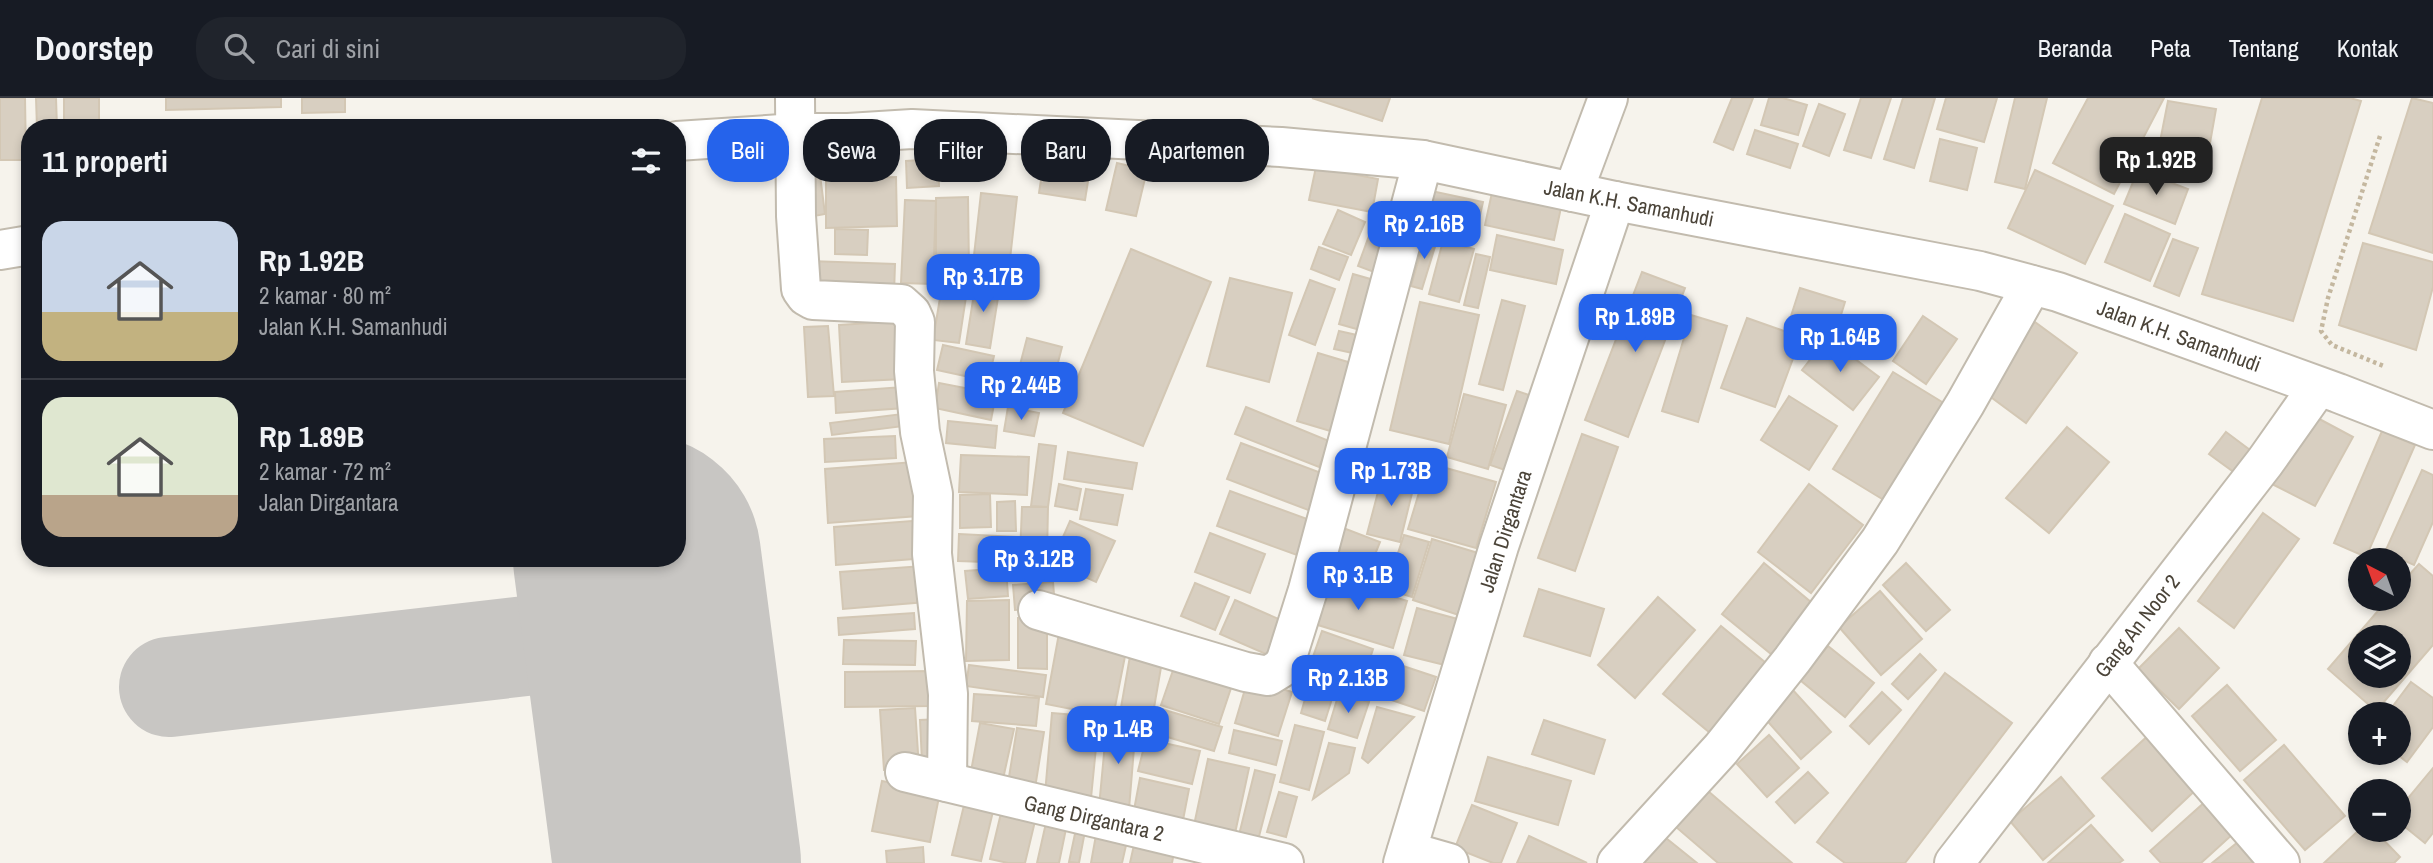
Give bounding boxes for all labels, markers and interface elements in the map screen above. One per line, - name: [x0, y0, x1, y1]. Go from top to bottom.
- search box: [196, 17, 686, 80]
- text: Doorstep: [35, 26, 154, 70]
- icon: search: [220, 29, 258, 67]
- text: Cari di sini: [276, 31, 380, 66]
- text: Beranda: [2038, 32, 2112, 64]
- text: Peta: [2150, 32, 2191, 64]
- text: Tentang: [2229, 32, 2299, 64]
- text: Kontak: [2337, 32, 2398, 64]
- chip: Beli: [707, 119, 789, 182]
- chip: Sewa: [803, 119, 900, 182]
- chip: Filter: [914, 119, 1007, 182]
- chip: Baru: [1021, 119, 1111, 182]
- chip: Apartemen: [1125, 119, 1269, 182]
- pin: Rp 1.92B: [2084, 138, 2228, 197]
- text: 11 properti: [42, 141, 168, 181]
- icon: filters: [627, 142, 665, 180]
- text: Rp 1.92B: [2116, 144, 2196, 175]
- street label: Jalan K.H. Samanhudi: [1542, 172, 1716, 234]
- pin: Rp 2.16B: [1352, 202, 1496, 261]
- text: Rp 2.16B: [1384, 208, 1464, 239]
- text: Rp 1.92B: [259, 240, 364, 280]
- icon: home: [98, 249, 182, 333]
- pin: Rp 3.17B: [911, 254, 1055, 314]
- text: Rp 3.17B: [943, 261, 1023, 292]
- text: 2 kamar · 80 m²: [259, 280, 391, 311]
- street label: Jalan K.H. Samanhudi: [2093, 293, 2265, 379]
- pin: Rp 1.89B: [1563, 294, 1707, 354]
- text: Rp 1.89B: [1595, 301, 1675, 332]
- text: Jalan K.H. Samanhudi: [259, 311, 448, 342]
- pin: Rp 1.64B: [1768, 314, 1912, 374]
- text: Rp 1.64B: [1800, 321, 1880, 352]
- pin: Rp 2.44B: [949, 362, 1093, 422]
- text: Rp 2.44B: [981, 369, 1061, 400]
- text: Rp 1.89B: [259, 416, 364, 456]
- icon: home: [98, 425, 182, 509]
- pin: Rp 1.73B: [1319, 448, 1463, 508]
- text: Rp 1.73B: [1351, 455, 1431, 486]
- text: 2 kamar · 72 m²: [259, 456, 391, 487]
- street label: Jalan Dirgantara: [1472, 466, 1539, 596]
- text: Jalan Dirgantara: [259, 487, 398, 518]
- pin: Rp 3.12B: [962, 536, 1106, 596]
- text: Rp 3.12B: [994, 543, 1074, 574]
- north arrow: [2348, 548, 2412, 611]
- map controls: [2348, 548, 2411, 842]
- pin: Rp 3.1B: [1293, 552, 1423, 612]
- text: Rp 3.1B: [1323, 559, 1393, 590]
- street label: Gang An Noor 2: [2088, 568, 2186, 684]
- button: layers: [2348, 625, 2411, 688]
- pin: Rp 2.13B: [1276, 656, 1420, 715]
- text: Rp 2.13B: [1308, 662, 1388, 693]
- button: +: [2348, 702, 2411, 765]
- pin: Rp 1.4B: [1053, 706, 1183, 766]
- text: Rp 1.4B: [1083, 713, 1153, 744]
- button: −: [2348, 779, 2411, 842]
- street label: Gang Dirgantara 2: [1021, 788, 1167, 848]

